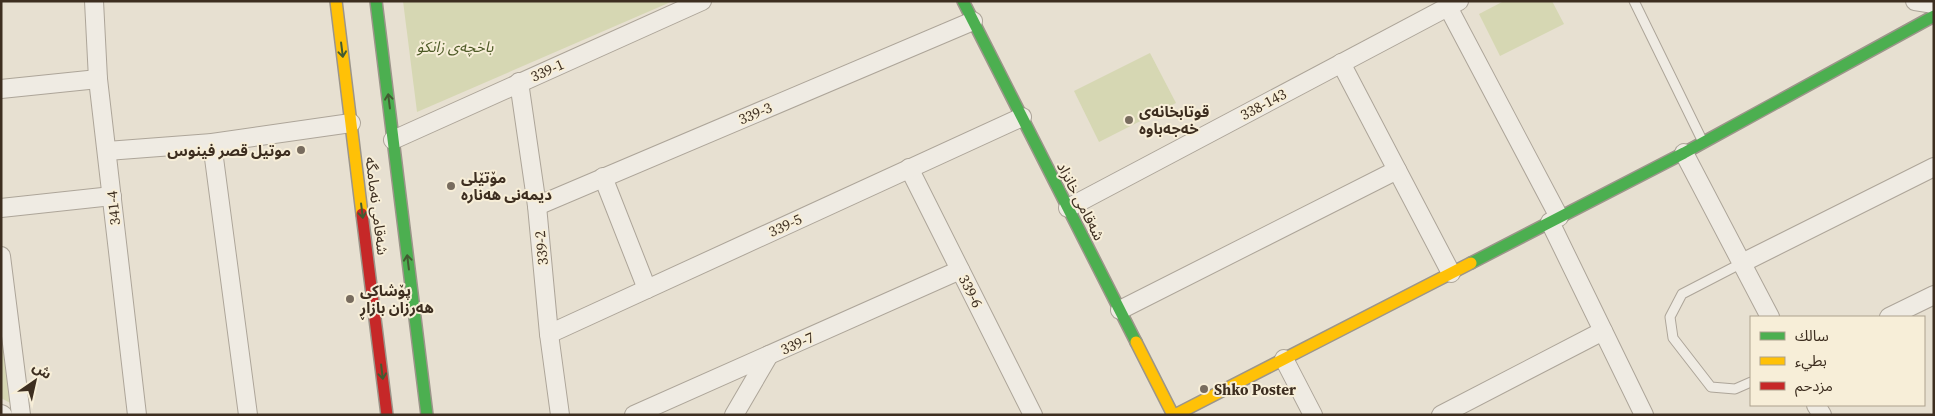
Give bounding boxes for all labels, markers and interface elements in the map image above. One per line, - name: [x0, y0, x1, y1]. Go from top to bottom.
- park label: باخچەی زانکۆ: [417, 36, 494, 57]
- one-way arrow: [337, 41, 347, 57]
- street label: 339-1: [527, 53, 567, 87]
- street label: 338-143: [1236, 83, 1290, 125]
- one-way arrow: [383, 93, 393, 109]
- street label: 339-3: [735, 97, 775, 129]
- place label: قوتابخانەی خەجەباوە: [1139, 101, 1209, 139]
- marker: قوتابخانەی خەجەباوە: [1123, 114, 1135, 126]
- place label: موتيل قصر فينوس: [167, 140, 291, 161]
- marker: موتيل قصر فينوس: [295, 144, 307, 156]
- street label: شەقامی نەمامگە: [361, 156, 393, 257]
- street label: شەقامی خانزاد: [1052, 158, 1110, 244]
- place label: مۆتێلی دیمەنی هەنارە: [461, 167, 552, 205]
- marker: مۆتێلی دیمەنی هەنارە: [445, 180, 457, 192]
- street label: 341-4: [101, 189, 125, 226]
- one-way arrow: [357, 203, 367, 219]
- street label: 339-5: [765, 208, 805, 242]
- street label: 339-2: [529, 230, 553, 266]
- one-way arrow: [403, 254, 413, 270]
- street label: 339-6: [954, 271, 988, 311]
- place label: پۆشاکی هەرزان بازاڕ: [359, 280, 434, 320]
- marker: پۆشاکی هەرزان بازاڕ: [344, 293, 356, 305]
- legend: [1750, 316, 1925, 406]
- text: سالك: [1795, 325, 1829, 346]
- street label: 339-7: [777, 326, 817, 360]
- text: بطيء: [1795, 350, 1827, 372]
- north arrow: [10, 356, 60, 406]
- text: ش: [29, 357, 56, 384]
- one-way arrow: [377, 364, 387, 380]
- text: مزدحم: [1795, 375, 1833, 397]
- place label: Shko Poster: [1214, 379, 1296, 400]
- marker: Shko Poster: [1198, 383, 1210, 395]

